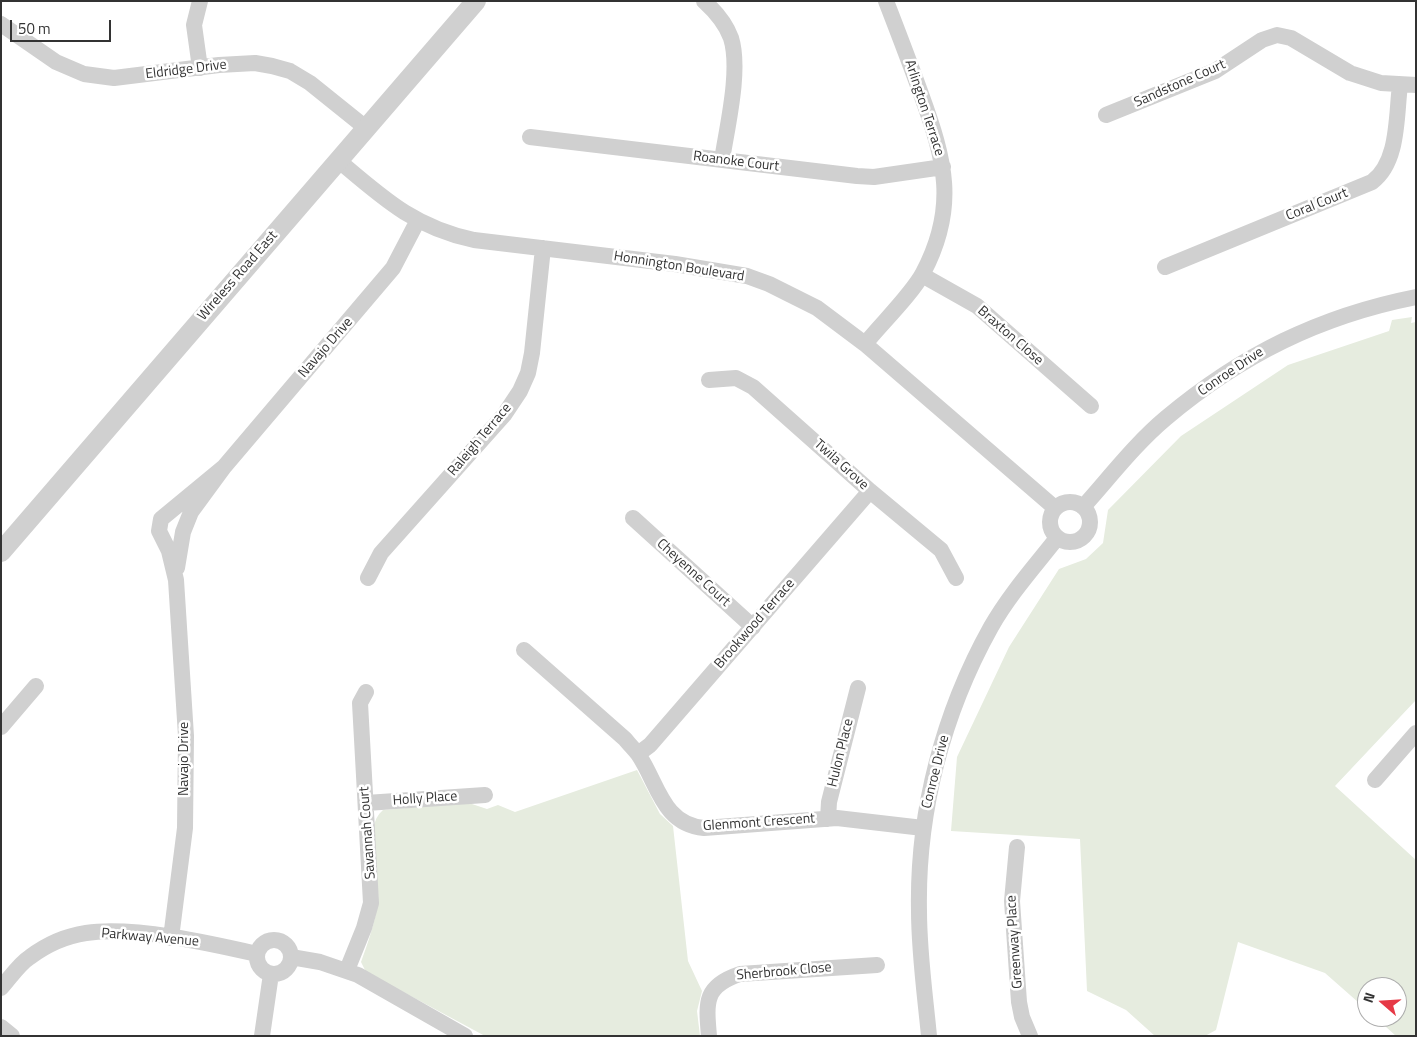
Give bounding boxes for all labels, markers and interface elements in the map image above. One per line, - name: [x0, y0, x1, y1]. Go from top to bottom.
- scale bar: [12, 10, 114, 42]
- text: 50 m: [18, 17, 51, 40]
- street label: Sandstone Court: [1132, 56, 1228, 112]
- street label: Eldridge Drive: [144, 57, 228, 83]
- street label: Arlington Terrace: [901, 58, 947, 158]
- street label: Roanoke Court: [692, 148, 780, 176]
- street label: Coral Court: [1284, 185, 1350, 225]
- street label: Wireless Road East: [195, 228, 281, 324]
- street label: Honnington Boulevard: [613, 248, 745, 286]
- street label: Braxton Close: [974, 303, 1046, 369]
- street label: Navajo Drive: [295, 314, 357, 382]
- street label: Conroe Drive: [1195, 344, 1267, 400]
- street label: Raleigh Terrace: [445, 400, 515, 480]
- street label: Twila Grove: [810, 436, 872, 494]
- street label: Cheyenne Court: [653, 536, 733, 610]
- street label: Brookwood Terrace: [711, 576, 799, 672]
- street label: Hulon Place: [824, 717, 858, 789]
- street label: Navajo Drive: [177, 722, 193, 796]
- street label: Conroe Drive: [919, 733, 953, 811]
- street label: Savannah Court: [356, 786, 380, 880]
- street label: Holly Place: [392, 788, 458, 810]
- street label: Glenmont Crescent: [702, 811, 816, 835]
- street label: Greenway Place: [1003, 895, 1027, 989]
- street label: Parkway Avenue: [100, 925, 200, 951]
- street label: Sherbrook Close: [736, 959, 832, 985]
- north arrow: [1357, 977, 1407, 1027]
- text: N: [1357, 989, 1380, 1005]

